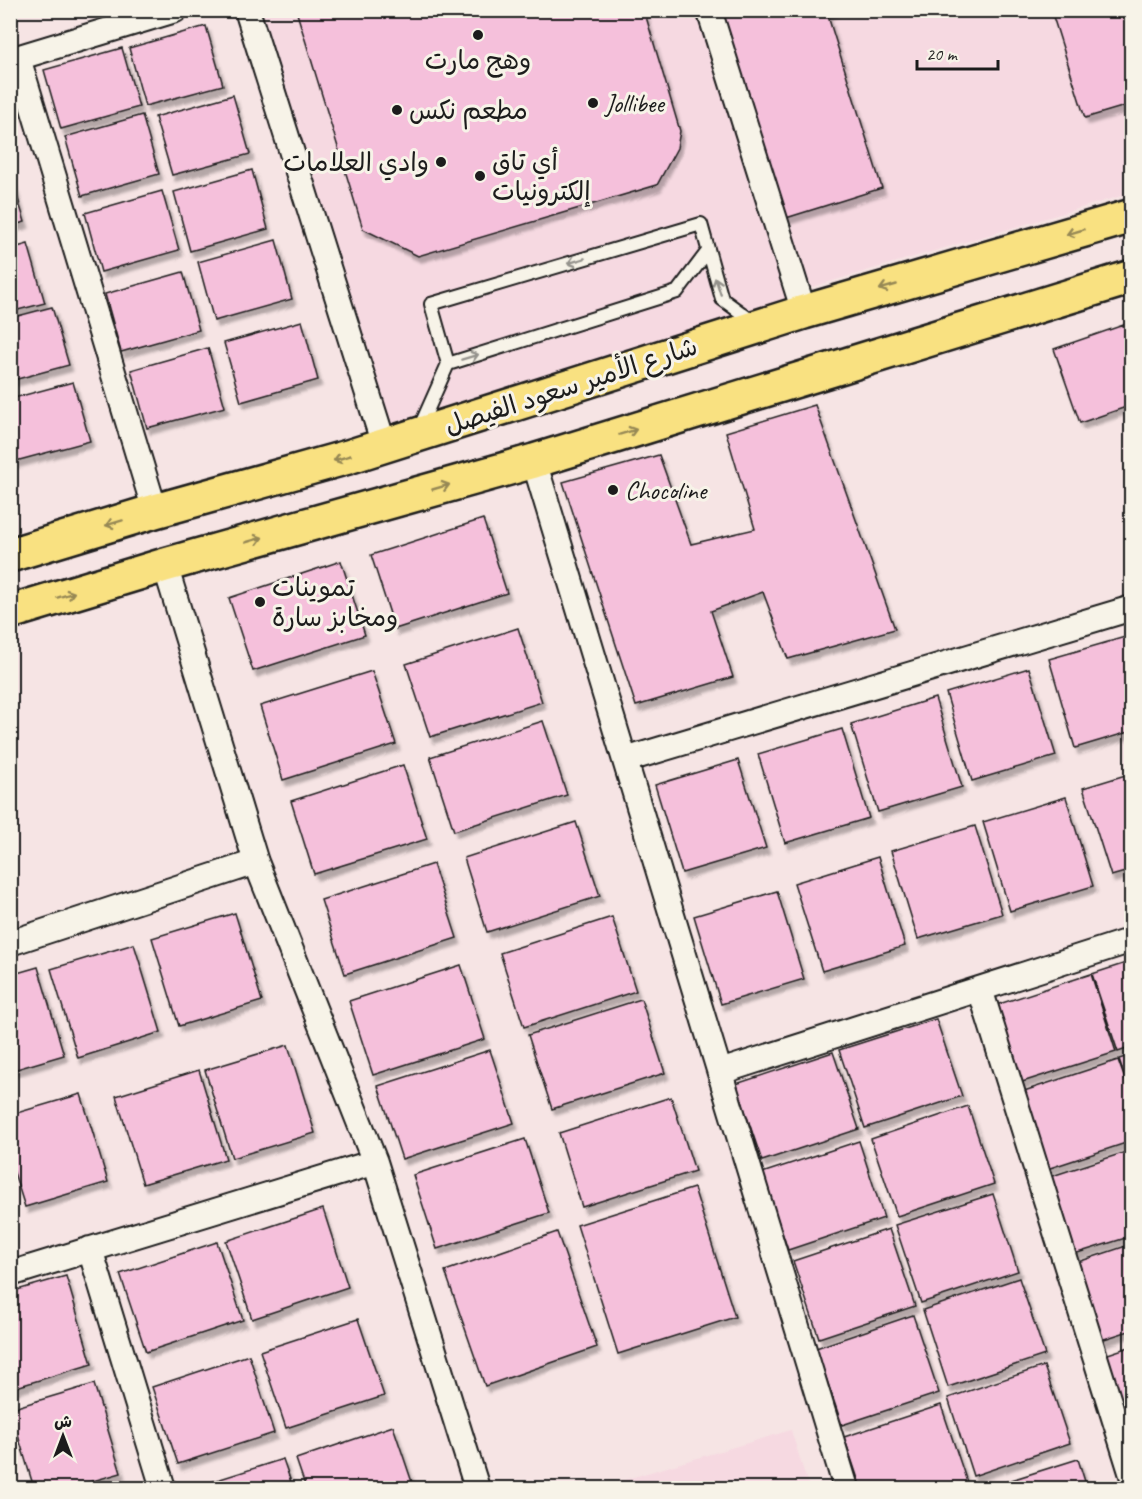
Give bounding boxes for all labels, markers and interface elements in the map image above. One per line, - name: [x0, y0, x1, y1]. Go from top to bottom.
- marker: وهج مارت: [471, 28, 485, 42]
- scale bar: [917, 33, 998, 71]
- text: 20 m: [926, 43, 959, 65]
- place label: وهج مارت: [425, 44, 531, 78]
- place label: Jollibee: [603, 87, 666, 120]
- place label: مطعم نكس: [409, 94, 528, 130]
- marker: Jollibee: [586, 96, 600, 110]
- marker: مطعم نكس: [390, 103, 404, 117]
- place label: أي تاق إلكترونيات: [492, 145, 591, 208]
- place label: وادي العلامات: [283, 146, 429, 181]
- marker: وادي العلامات: [434, 155, 448, 169]
- marker: أي تاق إلكترونيات: [473, 169, 487, 183]
- one-way arrow: [1066, 227, 1085, 238]
- one-way arrow: [567, 256, 586, 267]
- one-way arrow: [712, 277, 723, 296]
- one-way arrow: [879, 282, 898, 293]
- street label: شارع الأمير سعود الفيصل: [440, 328, 702, 443]
- one-way arrow: [460, 351, 479, 362]
- one-way arrow: [618, 426, 637, 437]
- one-way arrow: [332, 453, 351, 464]
- place label: Chocoline: [625, 474, 709, 507]
- one-way arrow: [431, 481, 450, 492]
- marker: Chocoline: [606, 483, 620, 497]
- one-way arrow: [105, 518, 124, 529]
- one-way arrow: [244, 534, 263, 545]
- place label: تموينات ومخابز سارة: [272, 571, 398, 634]
- one-way arrow: [57, 589, 76, 600]
- marker: تموينات ومخابز سارة: [253, 595, 267, 609]
- north arrow: [33, 1406, 93, 1466]
- text: ش: [54, 1412, 72, 1432]

